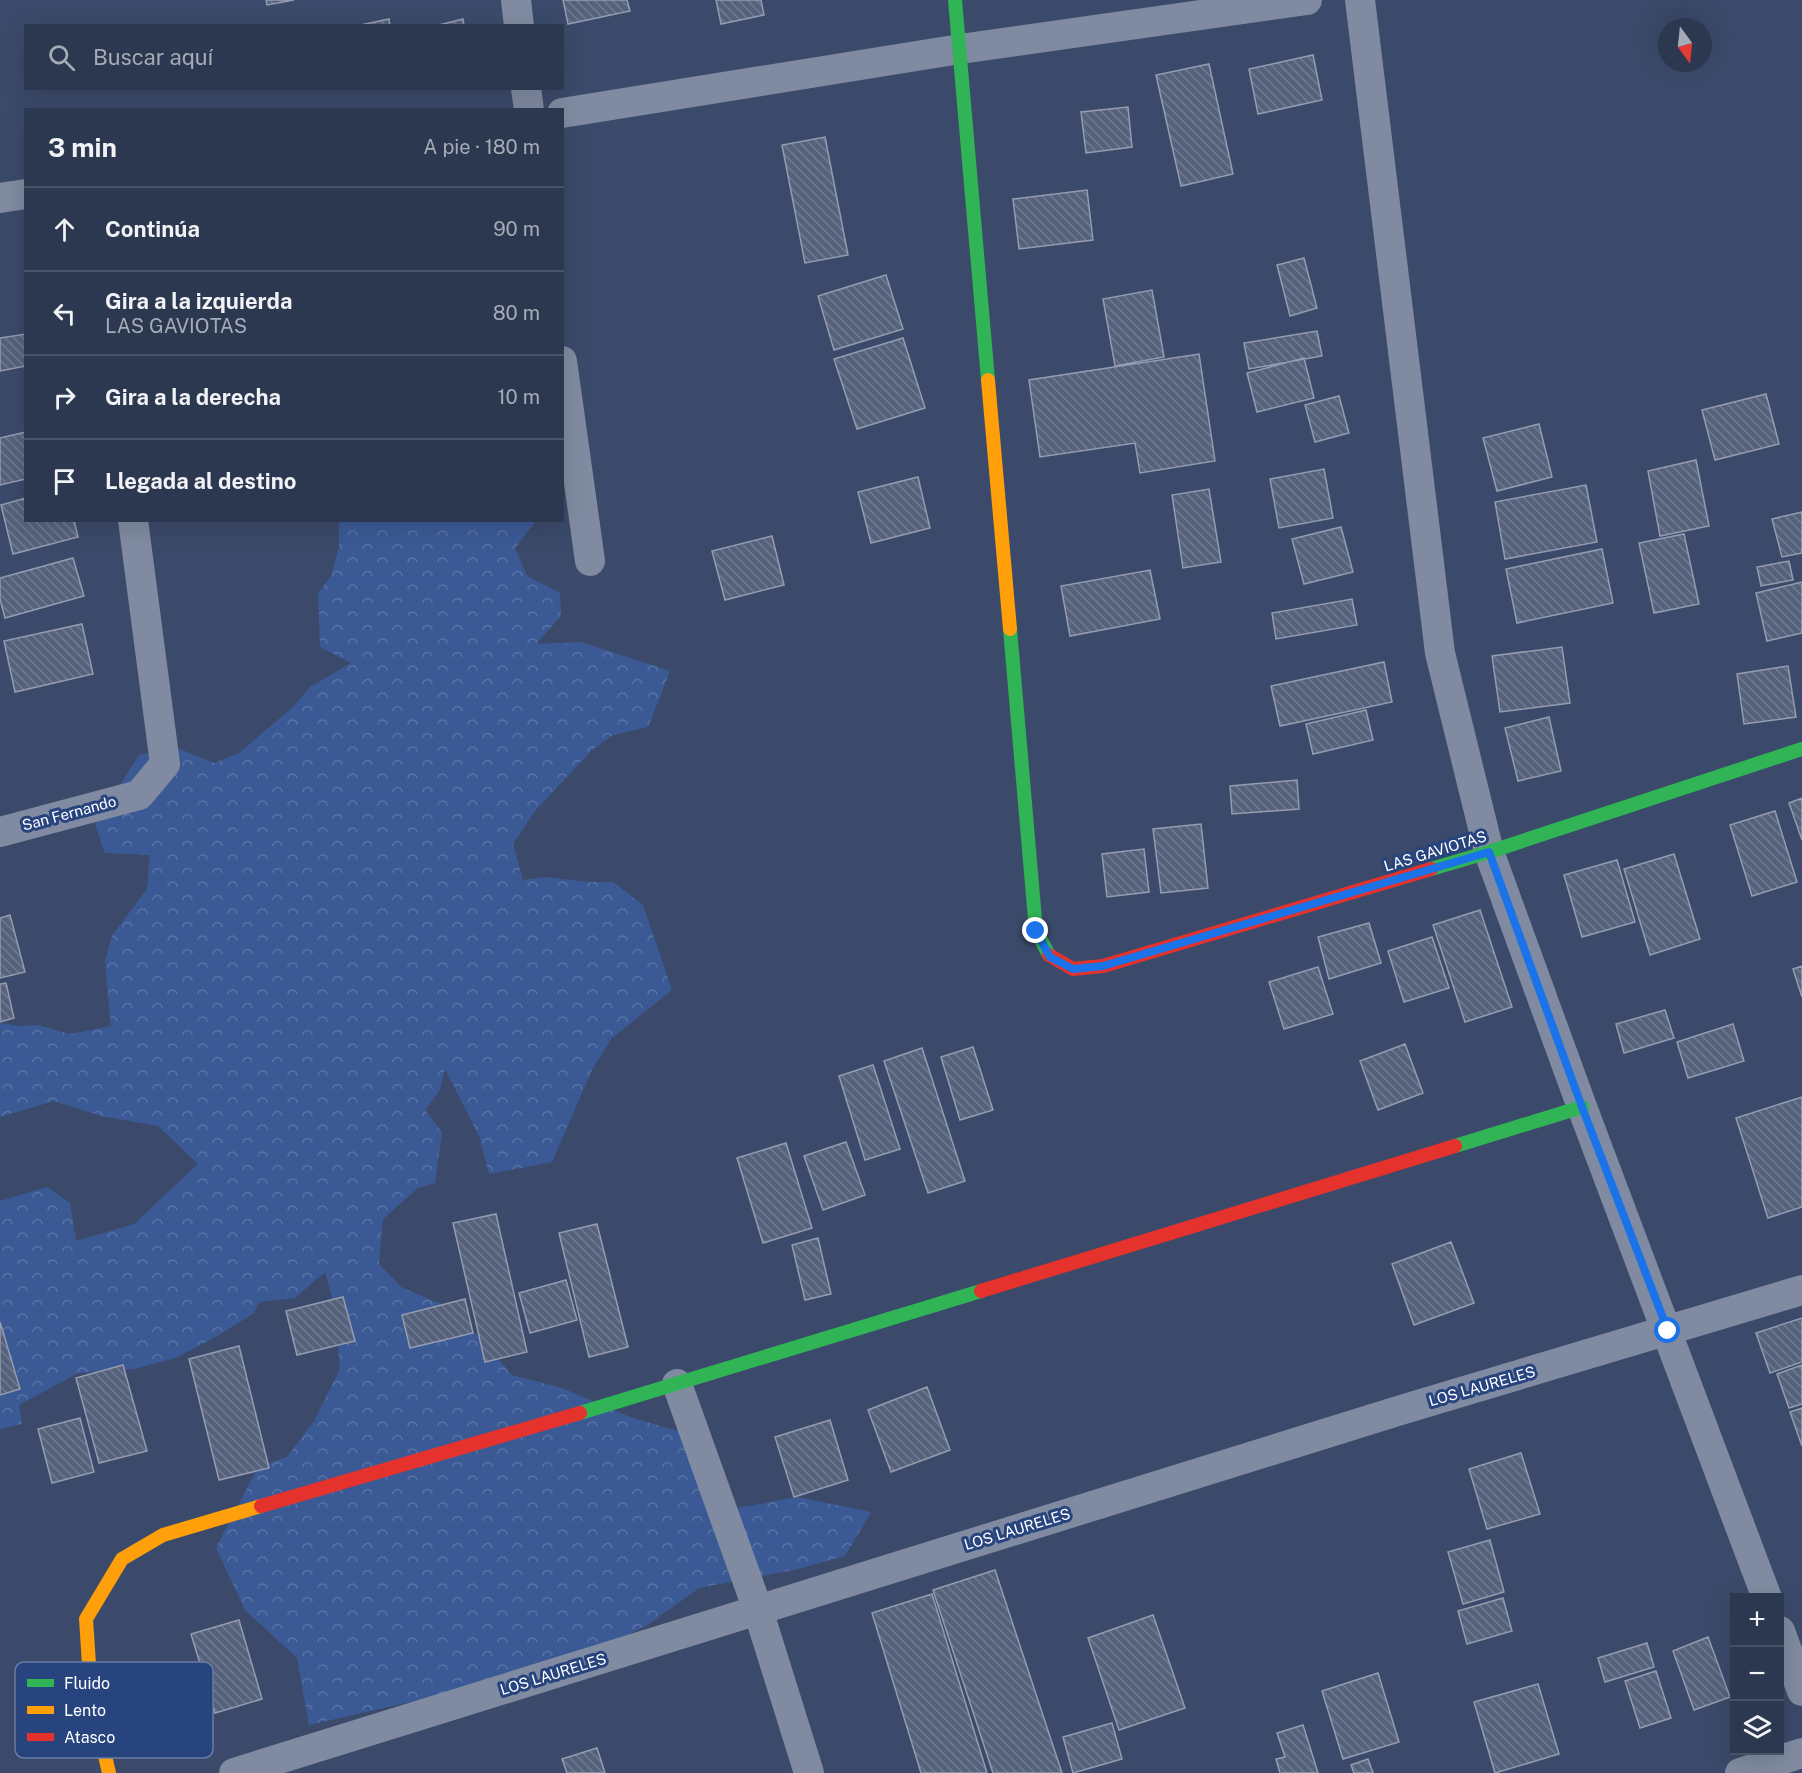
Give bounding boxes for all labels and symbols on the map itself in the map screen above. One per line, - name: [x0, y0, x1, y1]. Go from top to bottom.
- north arrow: [1658, 18, 1712, 72]
- street label: San Fernando: [20, 792, 118, 834]
- street label: LAS GAVIOTAS: [1382, 827, 1488, 875]
- route end: [1022, 917, 1048, 943]
- route start: [1654, 1317, 1680, 1343]
- street label: LOS LAURELES: [1427, 1363, 1537, 1409]
- street label: LOS LAURELES: [962, 1505, 1072, 1553]
- street label: LOS LAURELES: [498, 1650, 608, 1698]
- legend: [15, 1662, 213, 1758]
- text: Fluido: [64, 1674, 110, 1693]
- text: Lento: [64, 1701, 106, 1720]
- text: Atasco: [64, 1728, 115, 1747]

